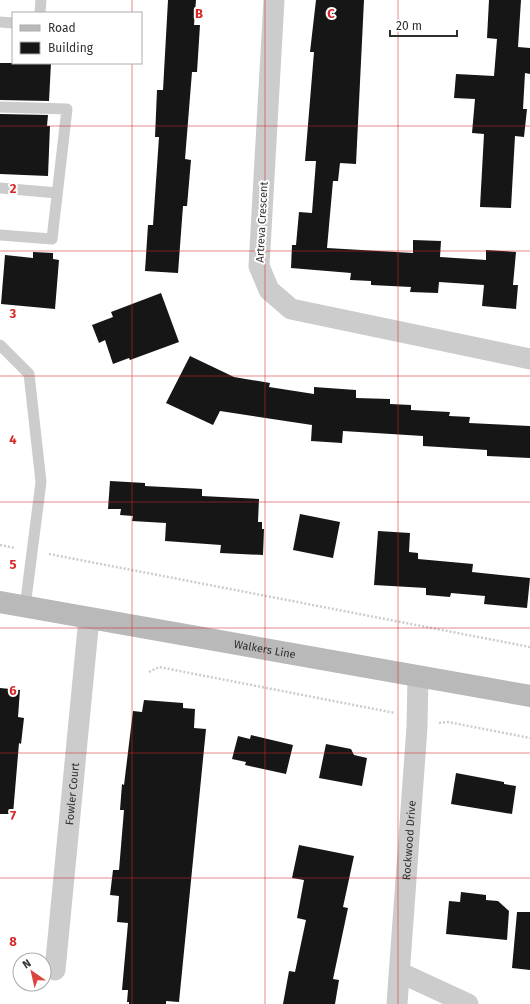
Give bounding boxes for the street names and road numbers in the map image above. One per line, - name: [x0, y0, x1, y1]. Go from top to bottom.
- street label: Artreva Crescent: [253, 181, 271, 263]
- street label: Walkers Line: [233, 637, 297, 661]
- street label: Fowler Court: [63, 762, 82, 826]
- street label: Rockwood Drive: [399, 800, 418, 881]

